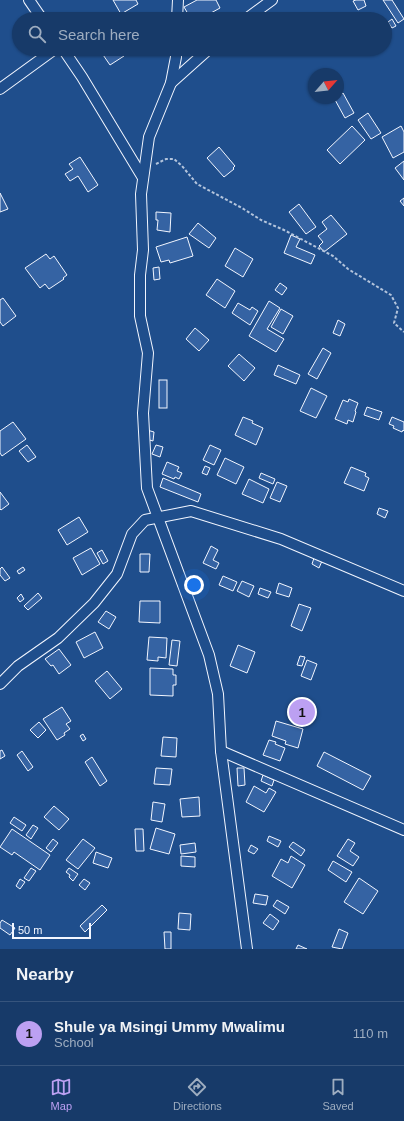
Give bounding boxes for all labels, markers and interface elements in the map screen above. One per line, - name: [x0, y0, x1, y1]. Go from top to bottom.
- search box: [12, 12, 392, 56]
- icon: search: [26, 23, 48, 45]
- text: Search here: [58, 26, 140, 43]
- north arrow: [308, 68, 344, 104]
- your location: [184, 575, 204, 595]
- pin: 1: [289, 697, 315, 727]
- scale bar: [12, 921, 91, 940]
- text: 50 m: [18, 924, 42, 936]
- text: Nearby: [16, 965, 74, 984]
- text: Shule ya Msingi Ummy Mwalimu: [54, 1018, 285, 1035]
- text: 1: [25, 1026, 33, 1041]
- text: 110 m: [353, 1026, 388, 1041]
- text: School: [54, 1035, 94, 1050]
- tab: Map: [50, 1076, 72, 1112]
- tab: Directions: [173, 1076, 222, 1112]
- tab: Saved: [322, 1076, 354, 1112]

